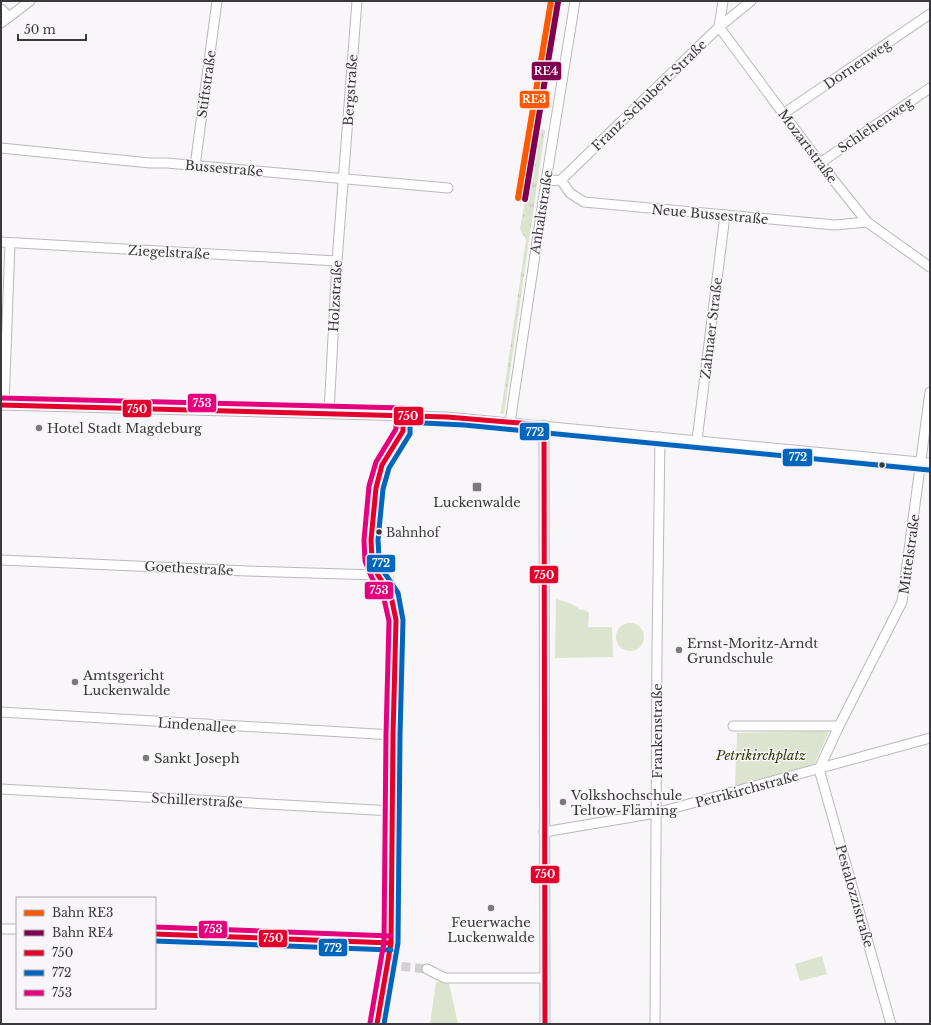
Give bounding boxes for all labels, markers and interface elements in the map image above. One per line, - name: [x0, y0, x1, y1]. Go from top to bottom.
- scale bar: [18, 16, 86, 42]
- text: 50 m: [24, 22, 56, 37]
- street label: Franz-Schubert-Straße: [588, 36, 710, 155]
- street label: Dornenweg: [820, 36, 894, 93]
- street label: Stiftstraße: [193, 49, 220, 119]
- street label: Bergstraße: [340, 54, 361, 127]
- line badge: RE4: [531, 61, 562, 81]
- text: RE4: [534, 64, 558, 78]
- line badge: RE3: [519, 90, 550, 109]
- text: RE3: [522, 92, 546, 106]
- street label: Schlehenweg: [834, 94, 916, 157]
- street label: Mozartstraße: [774, 106, 841, 187]
- street label: Bussestraße: [184, 157, 264, 180]
- street label: Anhaltstraße: [526, 169, 557, 256]
- street label: Neue Bussestraße: [651, 201, 769, 228]
- street label: Ziegelstraße: [128, 242, 210, 263]
- street label: Holzstraße: [325, 260, 346, 333]
- street label: Zahnaer Straße: [697, 276, 726, 380]
- line badge: 753: [187, 393, 217, 413]
- text: 753: [192, 396, 212, 410]
- line badge: 750: [122, 399, 152, 418]
- text: 750: [127, 402, 147, 416]
- line badge: 750: [393, 406, 424, 426]
- text: 750: [398, 409, 418, 423]
- place label: Hotel Stadt Magdeburg: [47, 420, 202, 437]
- line badge: 772: [519, 422, 550, 441]
- marker: Hotel Stadt Magdeburg: [34, 423, 44, 433]
- text: 772: [526, 425, 544, 439]
- line badge: 772: [782, 448, 813, 467]
- text: 772: [789, 450, 807, 464]
- unlabelled marker: [877, 460, 887, 470]
- marker: Luckenwalde: [471, 481, 483, 493]
- place label: Luckenwalde: [433, 494, 521, 511]
- street label: Mittelstraße: [895, 513, 924, 595]
- place label: Bahnhof: [386, 525, 441, 540]
- marker: Bahnhof: [374, 527, 384, 537]
- line badge: 772: [366, 554, 396, 573]
- text: 772: [372, 556, 390, 570]
- street label: Goethestraße: [144, 558, 234, 579]
- line badge: 750: [529, 565, 559, 584]
- text: 750: [534, 568, 554, 582]
- line badge: 753: [364, 581, 394, 600]
- text: 753: [369, 583, 389, 597]
- place label: Ernst-Moritz-Arndt Grundschule: [687, 635, 818, 667]
- marker: Ernst-Moritz-Arndt Grundschule: [674, 645, 684, 655]
- place label: Amtsgericht Luckenwalde: [82, 667, 170, 699]
- marker: Amtsgericht Luckenwalde: [70, 677, 80, 687]
- street label: Frankenstraße: [649, 683, 666, 779]
- street label: Lindenallee: [157, 714, 237, 737]
- park label: Petrikirchplatz: [715, 747, 806, 764]
- place label: Sankt Joseph: [154, 750, 240, 767]
- marker: Sankt Joseph: [141, 753, 151, 763]
- street label: Petrikirchstraße: [693, 767, 801, 811]
- place label: Volkshochschule Teltow-Fläming: [570, 787, 682, 819]
- street label: Schillerstraße: [151, 790, 243, 811]
- marker: Volkshochschule Teltow-Fläming: [558, 797, 568, 807]
- street label: Pestalozzistraße: [832, 843, 877, 949]
- line badge: 750: [530, 865, 560, 884]
- text: 750: [535, 867, 555, 881]
- legend: [16, 897, 156, 1009]
- marker: Feuerwache Luckenwalde: [486, 903, 496, 913]
- text: Bahn RE3: [52, 905, 113, 920]
- place label: Feuerwache Luckenwalde: [447, 914, 535, 946]
- line badge: 753: [198, 920, 228, 939]
- text: 753: [203, 922, 223, 936]
- text: Bahn RE4: [52, 925, 113, 940]
- line badge: 750: [258, 929, 288, 948]
- text: 750: [263, 931, 283, 945]
- line badge: 772: [318, 938, 348, 957]
- text: 772: [324, 941, 342, 955]
- text: 750: [52, 945, 73, 960]
- text: 772: [52, 965, 71, 980]
- text: 753: [52, 985, 72, 1000]

